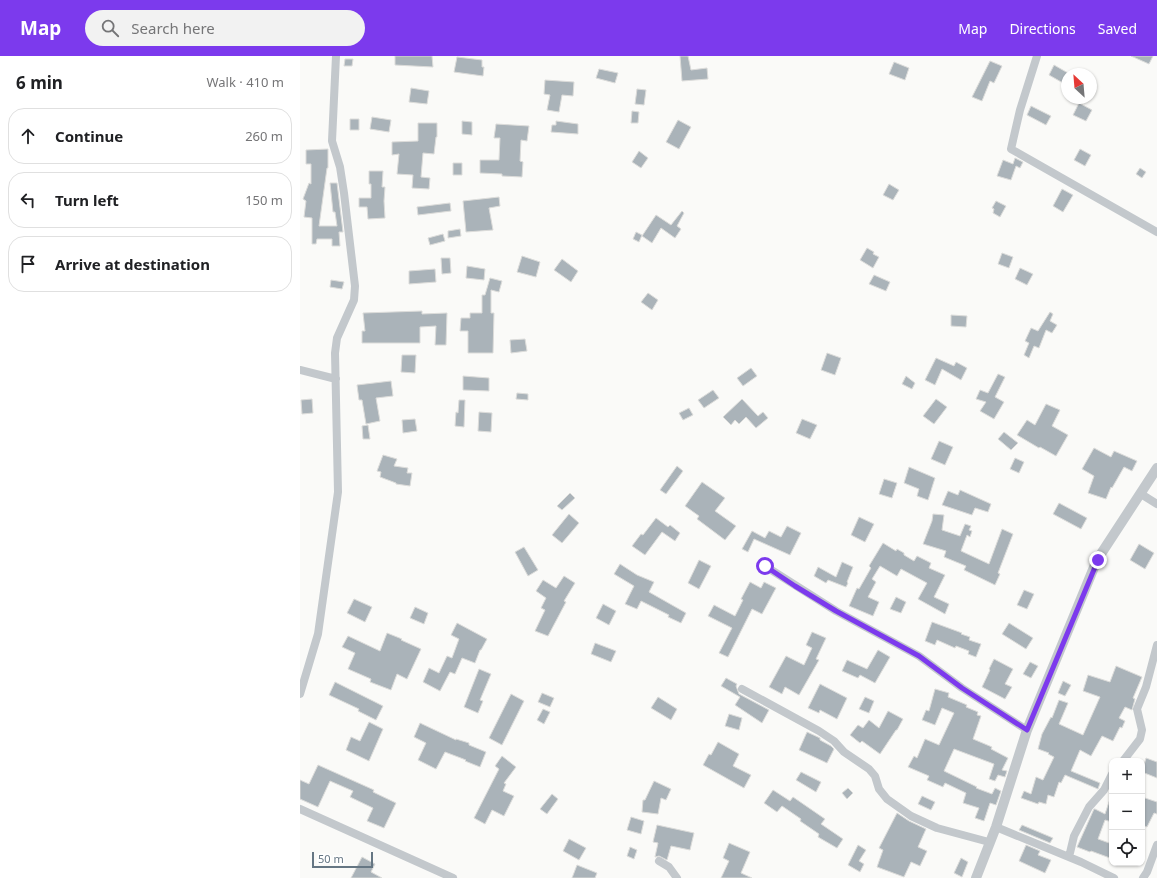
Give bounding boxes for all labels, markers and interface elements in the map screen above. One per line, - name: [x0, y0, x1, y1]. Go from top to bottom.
- search box: [85, 10, 365, 46]
- text: Map: [20, 15, 61, 41]
- icon: search: [99, 17, 121, 39]
- text: Search here: [131, 18, 215, 38]
- text: Map: [958, 19, 987, 38]
- text: Directions: [1009, 19, 1076, 38]
- text: Saved: [1098, 19, 1137, 38]
- north arrow: [1061, 68, 1097, 104]
- text: 6 min: [16, 71, 63, 94]
- text: Walk · 410 m: [206, 73, 284, 91]
- icon: ahead: [17, 125, 39, 147]
- text: Continue: [55, 126, 123, 146]
- text: 260 m: [245, 127, 283, 145]
- icon: left: [17, 189, 39, 211]
- text: Turn left: [55, 190, 119, 210]
- text: 150 m: [245, 191, 283, 209]
- icon: arrive: [17, 253, 39, 275]
- text: Arrive at destination: [55, 254, 210, 274]
- route end: [1089, 551, 1107, 569]
- route start: [756, 557, 774, 575]
- map controls: [1109, 758, 1145, 866]
- button: +: [1109, 758, 1145, 794]
- button: −: [1109, 794, 1145, 830]
- button: locate: [1109, 830, 1145, 866]
- scale bar: [312, 850, 373, 869]
- text: 50 m: [318, 851, 344, 866]

